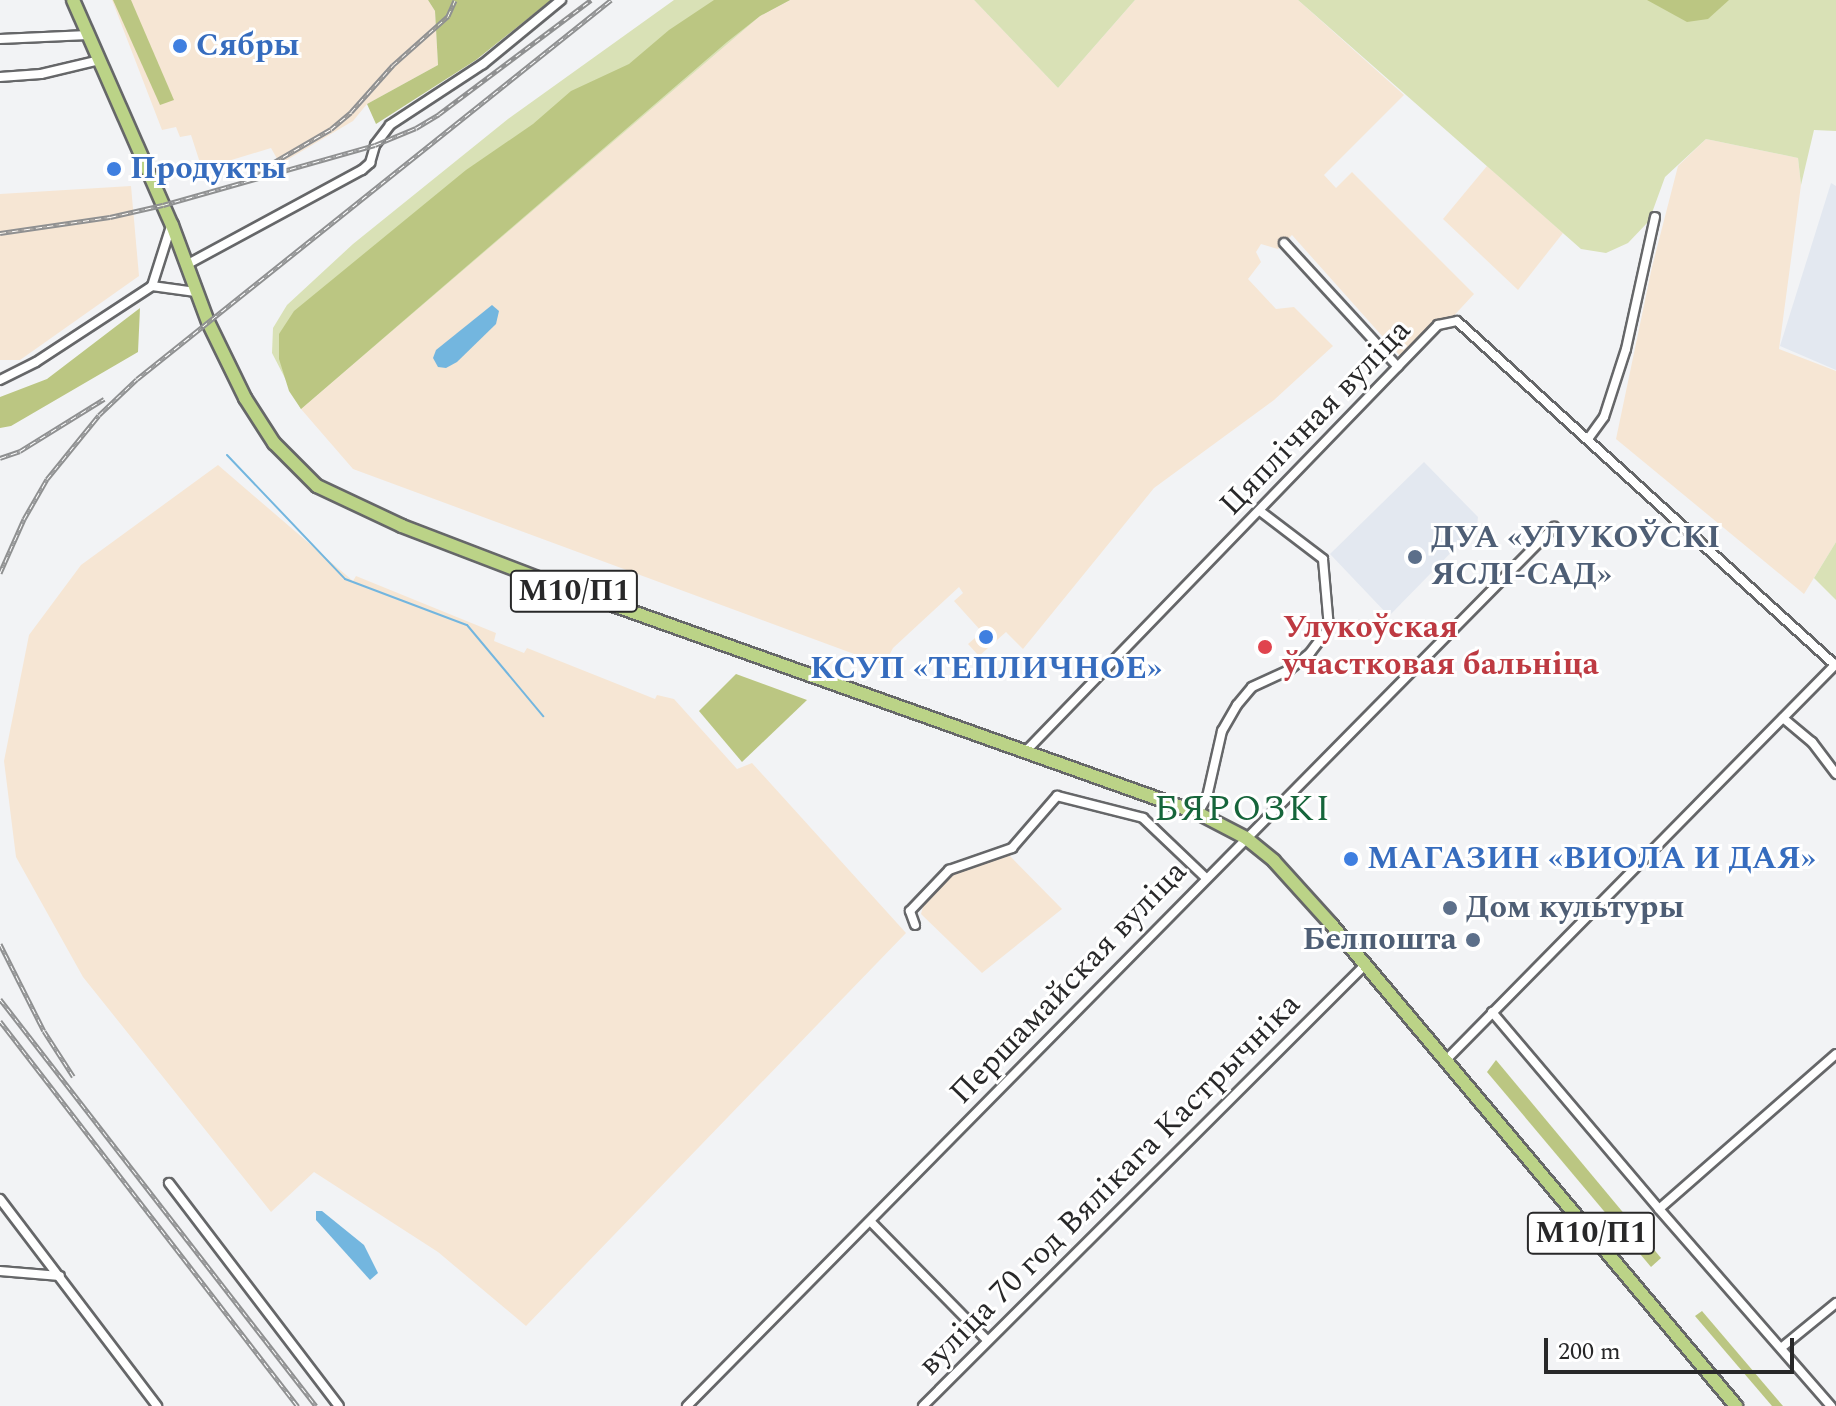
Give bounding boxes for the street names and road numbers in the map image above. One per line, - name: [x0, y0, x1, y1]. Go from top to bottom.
- street label: Цяплічная вуліца: [1212, 312, 1420, 524]
- road number: М10/П1: [508, 565, 640, 617]
- street label: Першамайская вуліца: [943, 853, 1195, 1113]
- street label: вуліца 70 год Вялікага Кастрычніка: [911, 986, 1309, 1384]
- road number: М10/П1: [1525, 1207, 1657, 1259]

